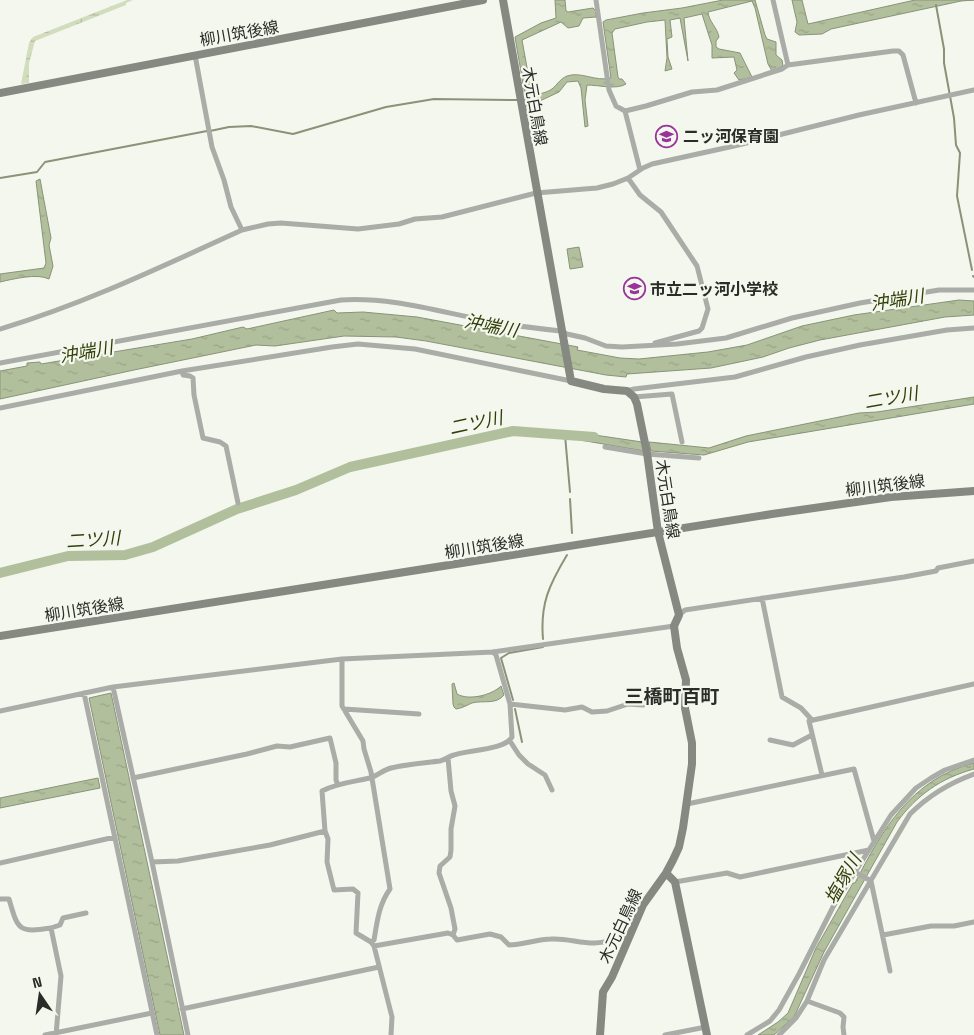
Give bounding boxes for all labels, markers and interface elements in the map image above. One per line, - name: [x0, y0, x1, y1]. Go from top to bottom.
- street label: 柳川筑後線: [198, 16, 280, 51]
- street label: 木元白鳥線: [517, 65, 552, 147]
- school or university icon: 二ッ河保育園: [655, 124, 679, 148]
- place label: 二ッ河保育園: [683, 126, 779, 147]
- school or university icon: 市立二ッ河小学校: [622, 277, 646, 301]
- place label: 市立二ッ河小学校: [650, 279, 778, 300]
- water label: 沖端川: [868, 284, 927, 315]
- water label: 沖端川: [462, 309, 522, 342]
- water label: 沖端川: [57, 335, 116, 368]
- water label: 二ツ川: [862, 381, 921, 414]
- water label: 二ツ川: [447, 405, 507, 439]
- street label: 木元白鳥線: [651, 458, 684, 540]
- street label: 柳川筑後線: [844, 470, 926, 501]
- water label: 二ツ川: [65, 526, 123, 553]
- street label: 柳川筑後線: [443, 530, 525, 563]
- street label: 柳川筑後線: [43, 593, 125, 626]
- district label: 三橋町百町: [624, 684, 720, 709]
- water label: 塩塚川: [819, 848, 867, 908]
- street label: 木元白鳥線: [594, 886, 647, 967]
- north arrow: [15, 970, 65, 1020]
- text: N: [30, 973, 44, 992]

